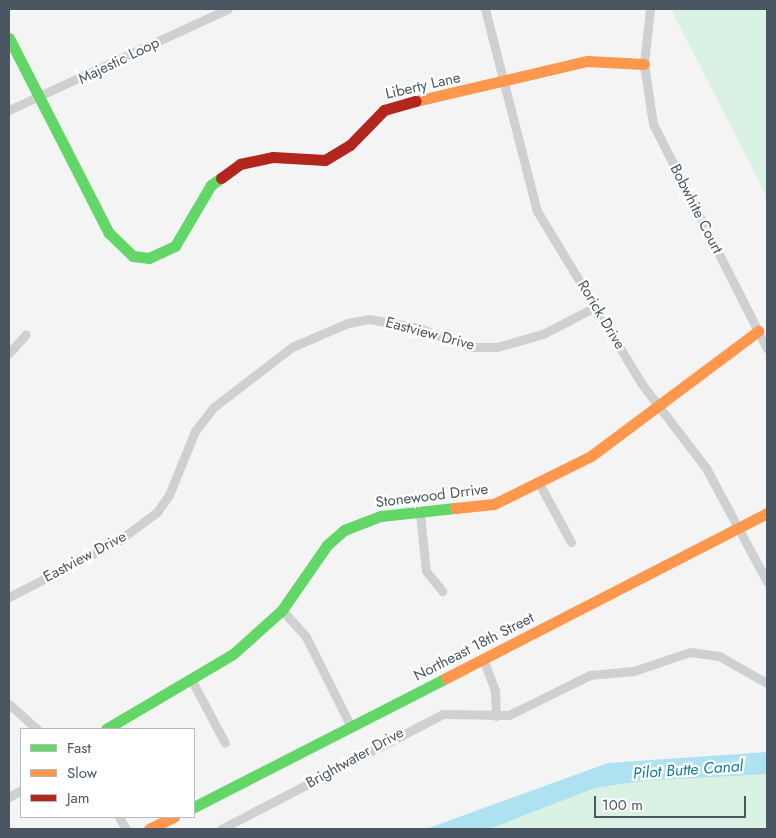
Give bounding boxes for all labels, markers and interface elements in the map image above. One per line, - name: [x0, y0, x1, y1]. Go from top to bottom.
- street label: Majestic Loop: [76, 34, 162, 88]
- street label: Liberty Lane: [384, 69, 462, 103]
- street label: Bobwhite Court: [666, 161, 726, 257]
- street label: Rorick Drive: [573, 277, 629, 353]
- street label: Eastview Drive: [384, 314, 476, 354]
- street label: Stonewood Drrive: [375, 480, 489, 512]
- street label: Eastview Drive: [41, 528, 129, 586]
- street label: Northeast 18th Street: [411, 609, 537, 685]
- street label: Brightwater Drive: [303, 724, 407, 792]
- legend: [20, 728, 195, 818]
- text: Fast: [67, 737, 91, 759]
- water label: Pilot Butte Canal: [632, 757, 744, 783]
- text: Slow: [67, 762, 97, 784]
- scale bar: [596, 786, 748, 818]
- text: Jam: [67, 787, 90, 809]
- text: 100 m: [602, 794, 643, 816]

